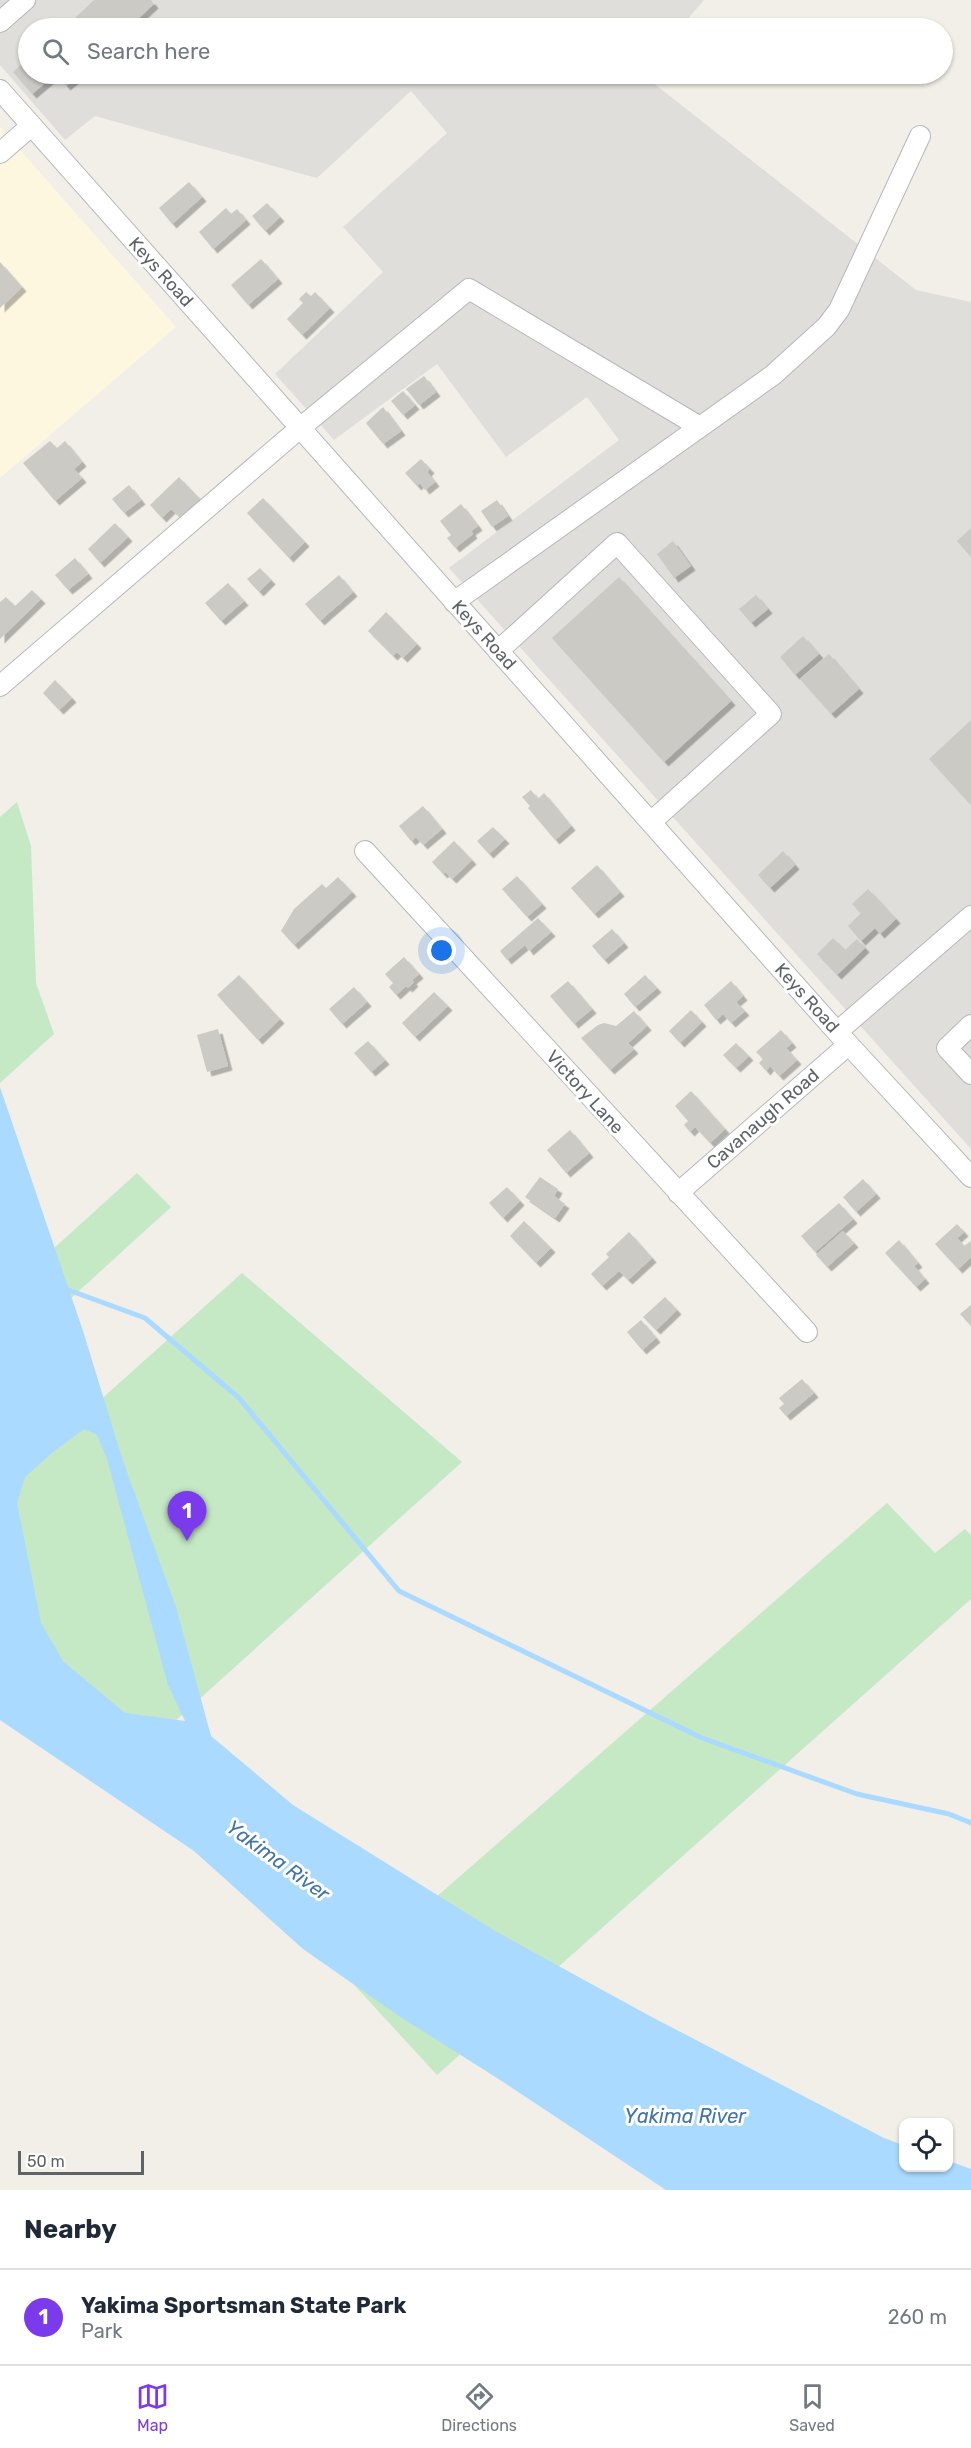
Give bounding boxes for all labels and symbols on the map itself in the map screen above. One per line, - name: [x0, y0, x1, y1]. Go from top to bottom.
- street label: Keys Road: [124, 233, 198, 311]
- street label: Keys Road: [447, 596, 521, 674]
- your location: [427, 936, 456, 965]
- street label: Keys Road: [770, 959, 844, 1037]
- street label: Victory Lane: [542, 1046, 628, 1138]
- street label: Cavanaugh Road: [702, 1064, 824, 1174]
- pin: 1: [168, 1492, 207, 1541]
- water label: Yakima River: [222, 1815, 335, 1906]
- water label: Yakima River: [624, 2104, 747, 2128]
- scale bar: [18, 2148, 144, 2176]

